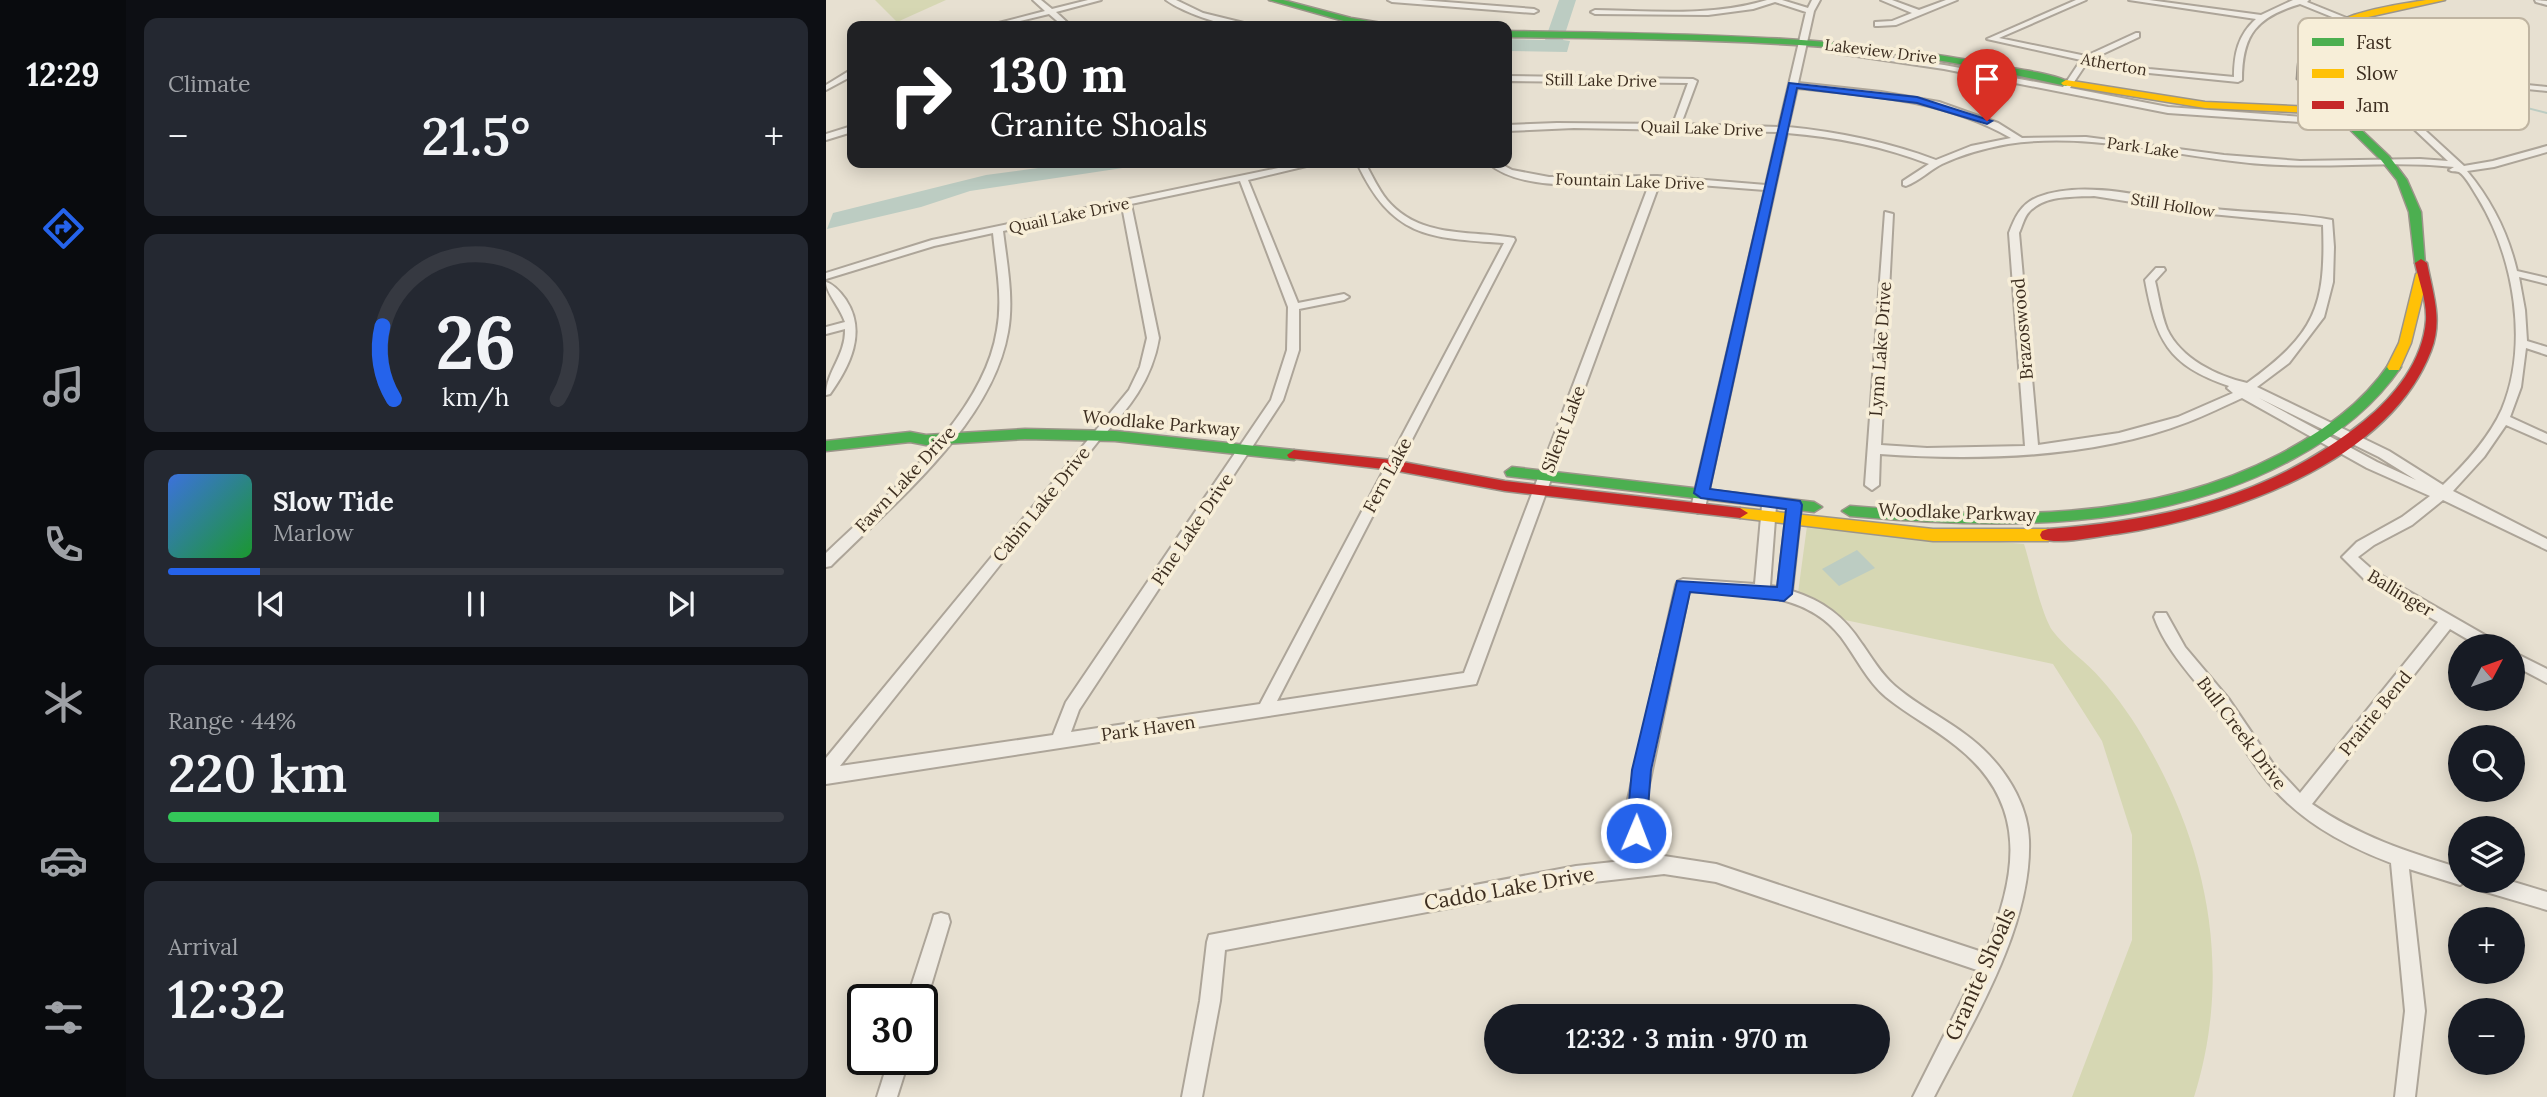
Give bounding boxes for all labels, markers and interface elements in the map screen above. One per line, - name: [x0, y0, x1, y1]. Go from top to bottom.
- legend: [2298, 18, 2529, 130]
- text: Fast: [2356, 30, 2392, 54]
- street label: Lakeview Drive: [1824, 34, 1939, 68]
- text: 130 m: [990, 43, 1126, 105]
- street label: Atherton: [2078, 48, 2149, 80]
- icon: right: [875, 49, 966, 140]
- pin: [1957, 49, 2017, 121]
- text: 12:29: [26, 54, 100, 95]
- icon: arrive: [1968, 60, 2006, 98]
- text: Slow: [2356, 61, 2399, 85]
- text: Climate: [168, 69, 250, 98]
- street label: Still Lake Drive: [1545, 69, 1657, 91]
- text: Jam: [2355, 93, 2390, 117]
- text: 21.5°: [422, 103, 530, 169]
- text: Granite Shoals: [990, 104, 1208, 145]
- text: −: [168, 112, 188, 160]
- text: +: [764, 112, 784, 160]
- street label: Quail Lake Drive: [1640, 116, 1764, 140]
- street label: Park Lake: [2106, 132, 2181, 162]
- street label: Fountain Lake Drive: [1555, 168, 1705, 194]
- street label: Still Hollow: [2130, 188, 2217, 222]
- street label: Quail Lake Drive: [1007, 192, 1131, 238]
- icon: directions: [39, 204, 88, 253]
- street label: Brazoswood: [2006, 277, 2038, 381]
- street label: Lynn Lake Drive: [1864, 281, 1896, 417]
- text: 26: [436, 296, 516, 389]
- icon: music: [39, 362, 88, 411]
- text: km/h: [442, 380, 510, 412]
- street label: Silent Lake: [1536, 382, 1590, 476]
- street label: Woodlake Parkway: [1082, 405, 1241, 441]
- street label: Fawn Lake Drive: [850, 421, 960, 537]
- street label: Fern Lake: [1358, 433, 1417, 517]
- street label: Cabin Lake Drive: [987, 441, 1095, 566]
- street label: Pine Lake Drive: [1146, 468, 1238, 590]
- text: Slow Tide: [273, 485, 394, 518]
- street label: Woodlake Parkway: [1878, 498, 2037, 526]
- text: Marlow: [273, 518, 354, 547]
- icon: phone: [39, 520, 88, 569]
- street label: Ballinger: [2363, 564, 2439, 622]
- icon: previous: [252, 585, 290, 623]
- icon: pause: [457, 585, 495, 623]
- icon: next: [662, 585, 700, 623]
- north arrow: [2448, 634, 2525, 710]
- map controls: [2448, 634, 2525, 1075]
- street label: Prairie Bend: [2334, 666, 2416, 760]
- street label: Bull Creek Drive: [2192, 672, 2292, 794]
- icon: climate: [39, 678, 88, 727]
- text: Range · 44%: [168, 706, 296, 735]
- street label: Park Haven: [1099, 710, 1197, 746]
- button: search: [2448, 725, 2525, 802]
- text: 220 km: [168, 740, 347, 806]
- position arrow: [1599, 796, 1673, 870]
- button: layers: [2448, 816, 2525, 893]
- icon: car: [39, 836, 88, 885]
- street label: Caddo Lake Drive: [1422, 860, 1596, 916]
- street label: Granite Shoals: [1939, 903, 2021, 1045]
- button: +: [2448, 907, 2525, 984]
- text: Arrival: [168, 932, 238, 961]
- text: 12:32: [168, 966, 286, 1032]
- speed limit sign: 30: [847, 984, 938, 1075]
- icon: filters: [39, 993, 88, 1042]
- button: −: [2448, 998, 2525, 1075]
- text: 12:32 · 3 min · 970 m: [1566, 1022, 1808, 1055]

